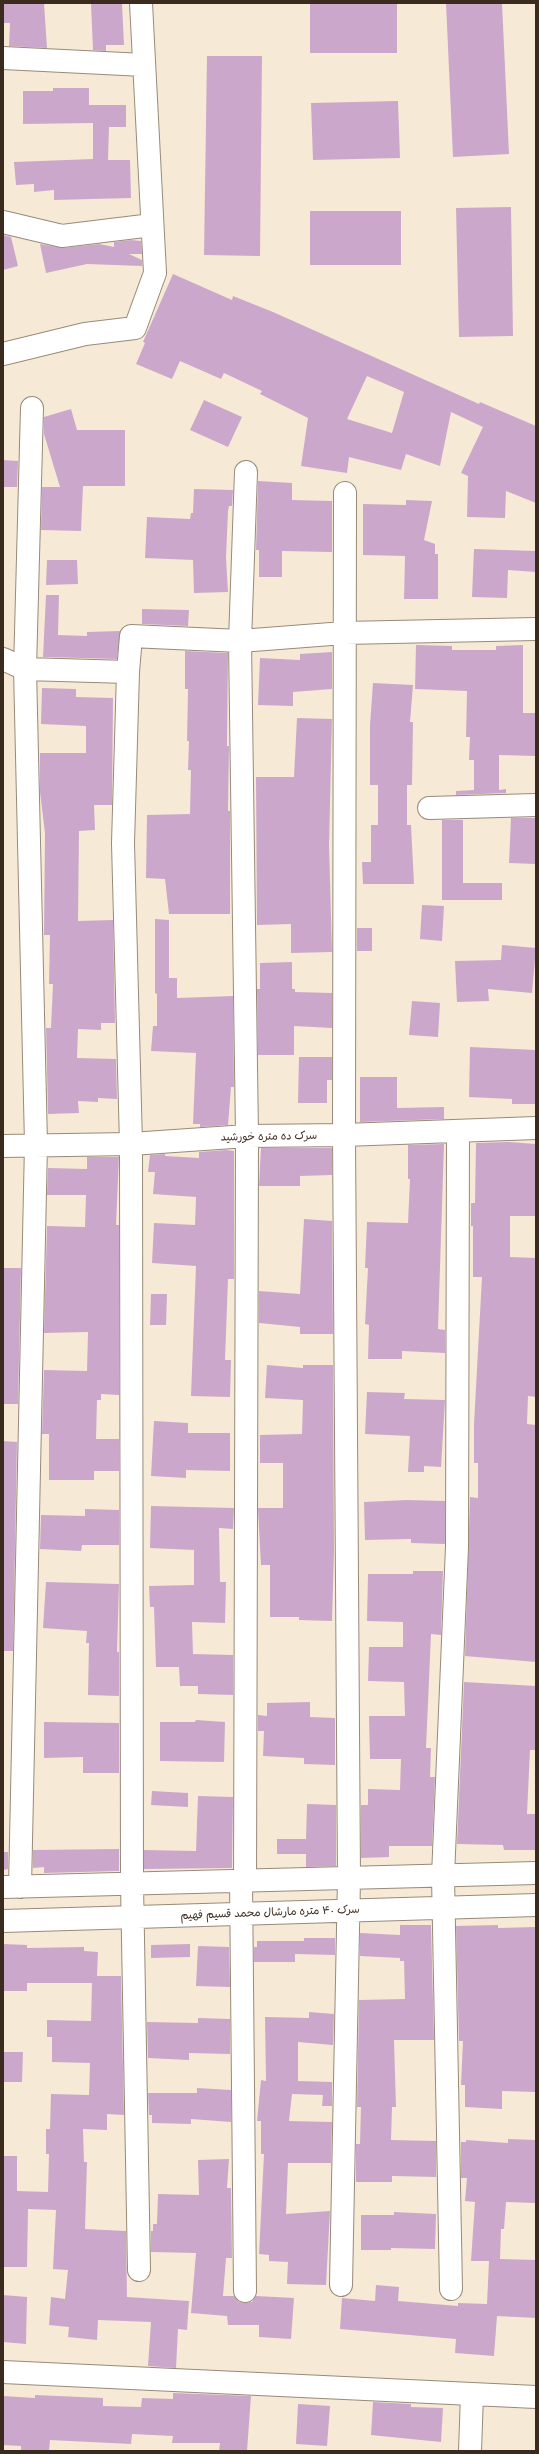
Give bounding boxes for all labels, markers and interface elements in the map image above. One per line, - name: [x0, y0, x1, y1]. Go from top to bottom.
- street label: سرک ده متره خورشید: [221, 1130, 317, 1144]
- street label: سرک ۴۰ متره مارشال محمد قسیم فهیم: [180, 1903, 360, 1923]

